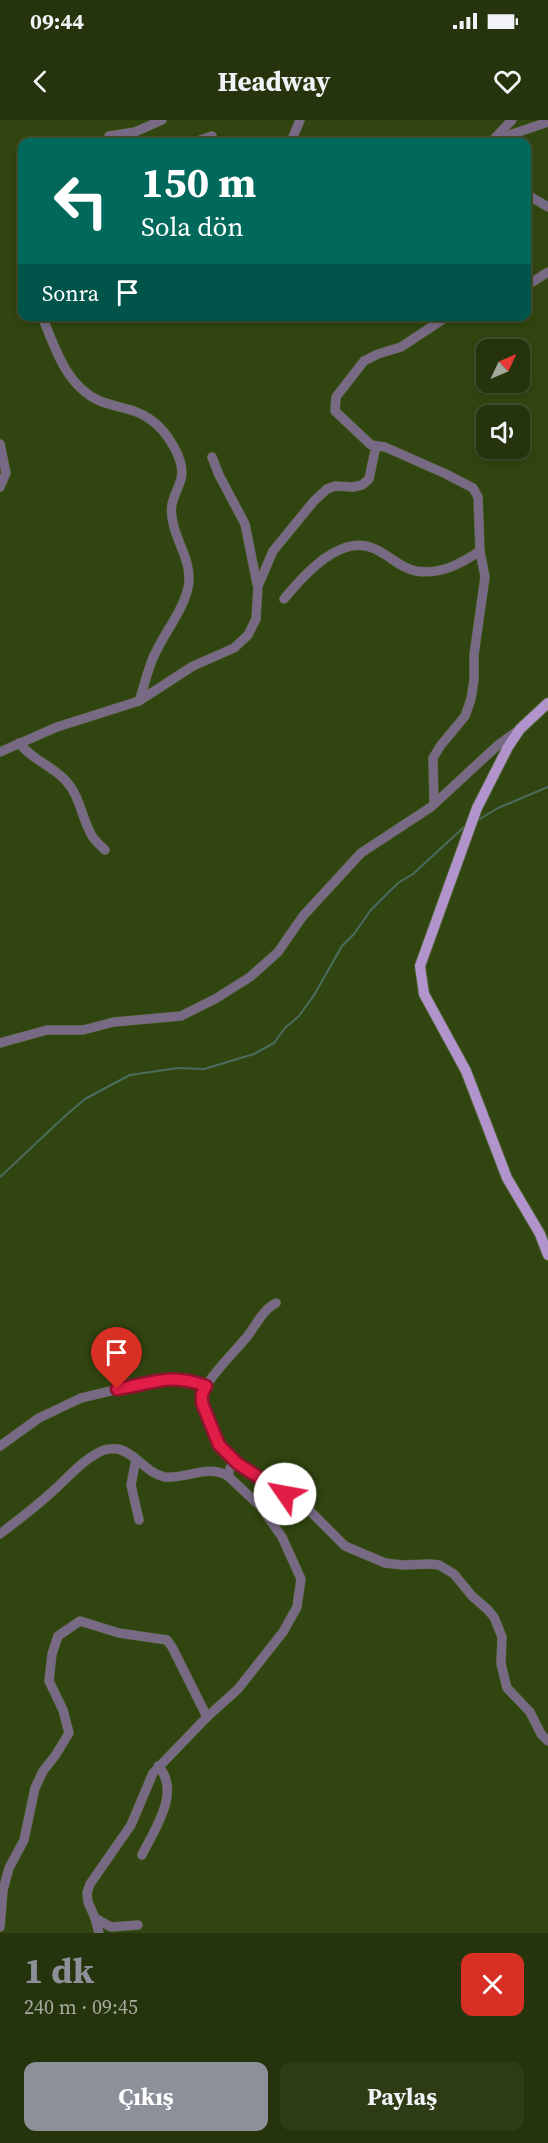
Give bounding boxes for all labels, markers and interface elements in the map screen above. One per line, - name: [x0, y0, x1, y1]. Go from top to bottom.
- text: 09:44: [30, 6, 84, 36]
- text: Headway: [218, 63, 330, 100]
- icon: back: [24, 65, 57, 98]
- icon: heart: [491, 65, 524, 98]
- text: 150 m: [141, 153, 256, 211]
- icon: left: [42, 162, 120, 240]
- text: Sola dön: [141, 208, 244, 245]
- icon: arrive: [111, 276, 144, 309]
- text: Sonra: [42, 278, 99, 308]
- north arrow: [476, 339, 530, 393]
- map controls: [476, 339, 530, 459]
- button: sound: [476, 405, 530, 459]
- pin: [91, 1327, 142, 1389]
- icon: arrive: [100, 1336, 133, 1369]
- position arrow: [253, 1462, 317, 1526]
- text: 1 dk: [24, 1946, 94, 1995]
- button: close: [461, 1953, 524, 2016]
- text: 240 m · 09:45: [24, 1993, 138, 2021]
- button: Çıkış: [24, 2062, 268, 2131]
- button: Paylaş: [280, 2062, 524, 2131]

